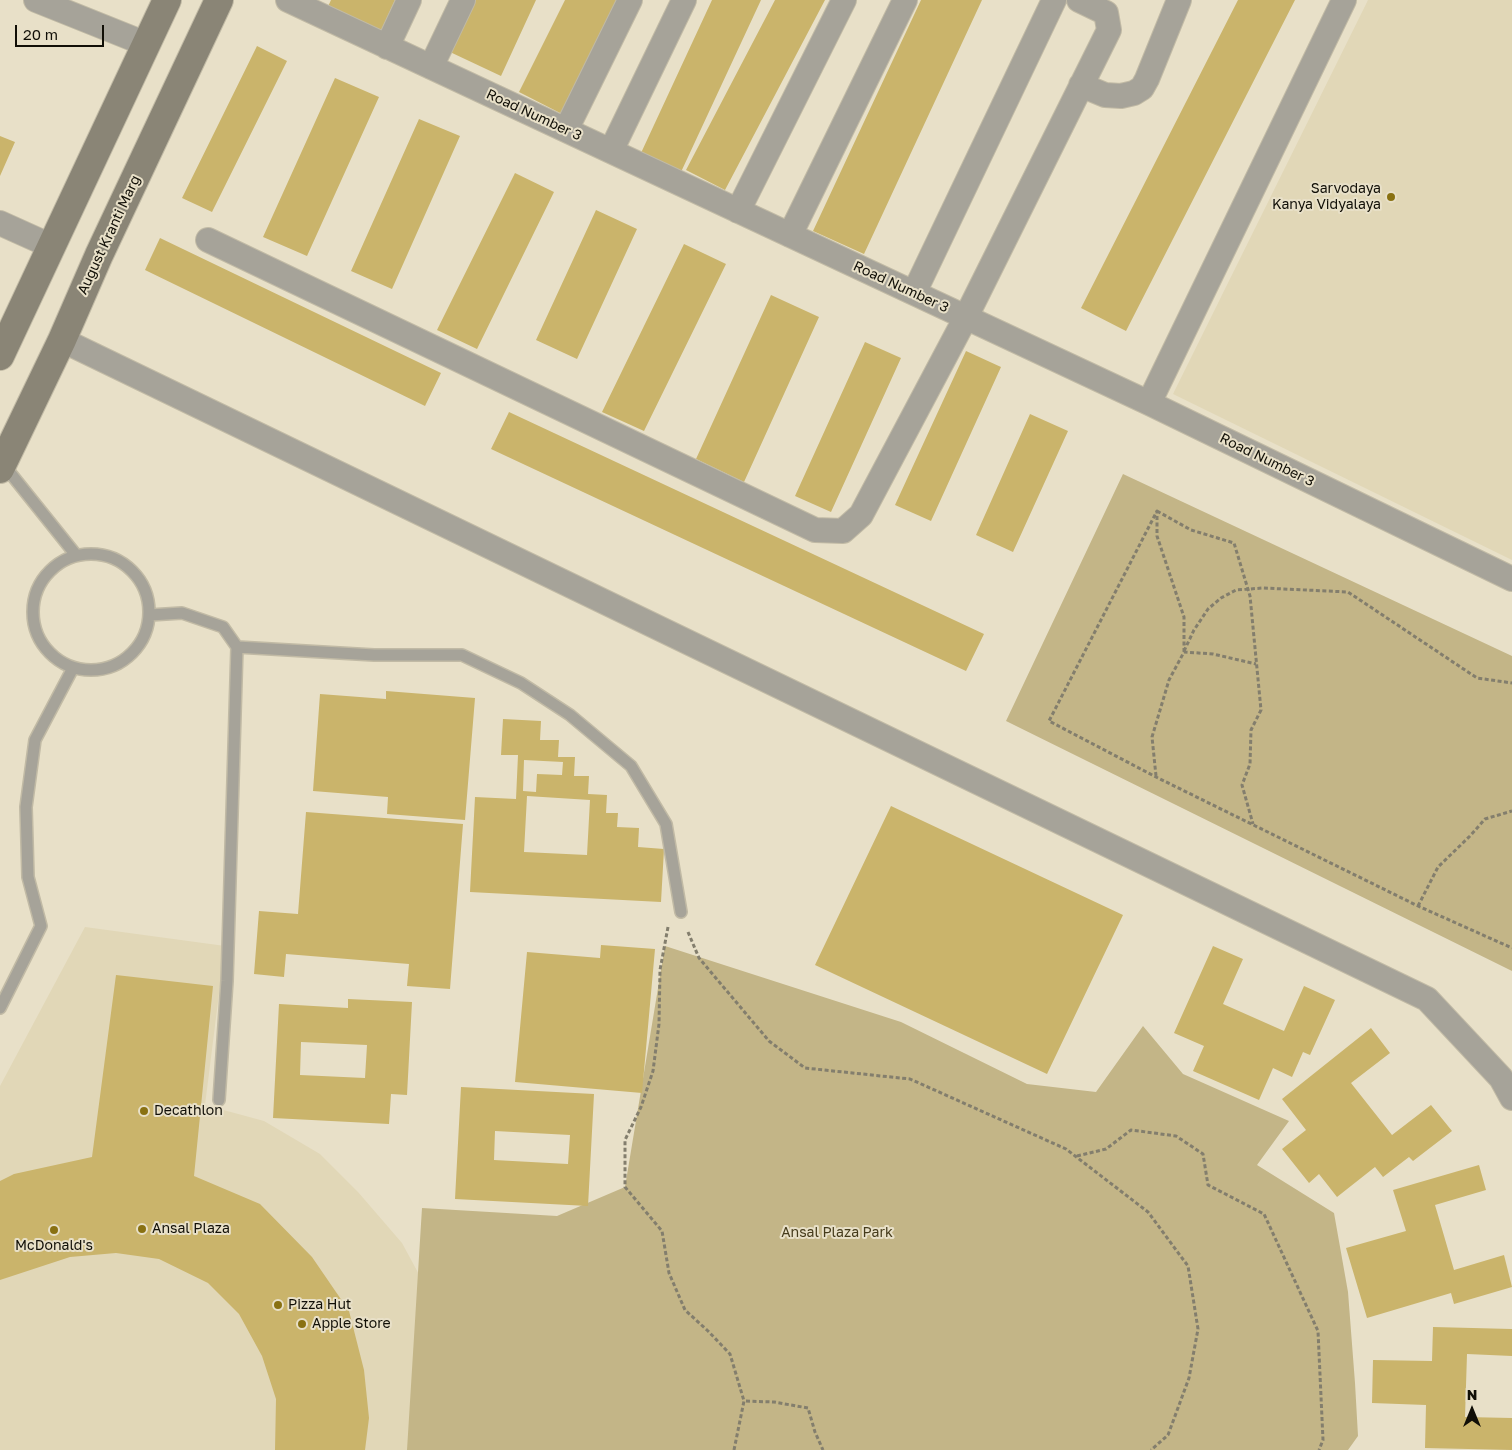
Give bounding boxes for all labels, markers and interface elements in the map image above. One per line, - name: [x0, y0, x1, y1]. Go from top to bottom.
- scale bar: [18, 15, 106, 47]
- text: 20 m: [23, 25, 58, 43]
- street label: Road Number 3: [484, 86, 584, 144]
- street label: August Kranti Marg: [74, 173, 144, 297]
- place label: Sarvodaya Kanya Vidyalaya: [1272, 181, 1381, 213]
- marker: Sarvodaya Kanya Vidyalaya: [1385, 191, 1397, 203]
- street label: Road Number 3: [851, 258, 951, 316]
- street label: Road Number 3: [1217, 430, 1317, 490]
- place label: Decathlon: [154, 1103, 223, 1119]
- marker: Decathlon: [138, 1105, 150, 1117]
- place label: Ansal Plaza: [152, 1221, 230, 1237]
- marker: Ansal Plaza: [136, 1223, 148, 1235]
- marker: McDonald's: [48, 1224, 60, 1236]
- park label: Ansal Plaza Park: [781, 1225, 893, 1241]
- place label: McDonald's: [15, 1238, 93, 1254]
- place label: Pizza Hut: [288, 1297, 351, 1313]
- marker: Pizza Hut: [272, 1299, 284, 1311]
- place label: Apple Store: [312, 1316, 391, 1332]
- marker: Apple Store: [296, 1318, 308, 1330]
- north arrow: [1447, 1385, 1497, 1435]
- text: N: [1467, 1386, 1477, 1403]

